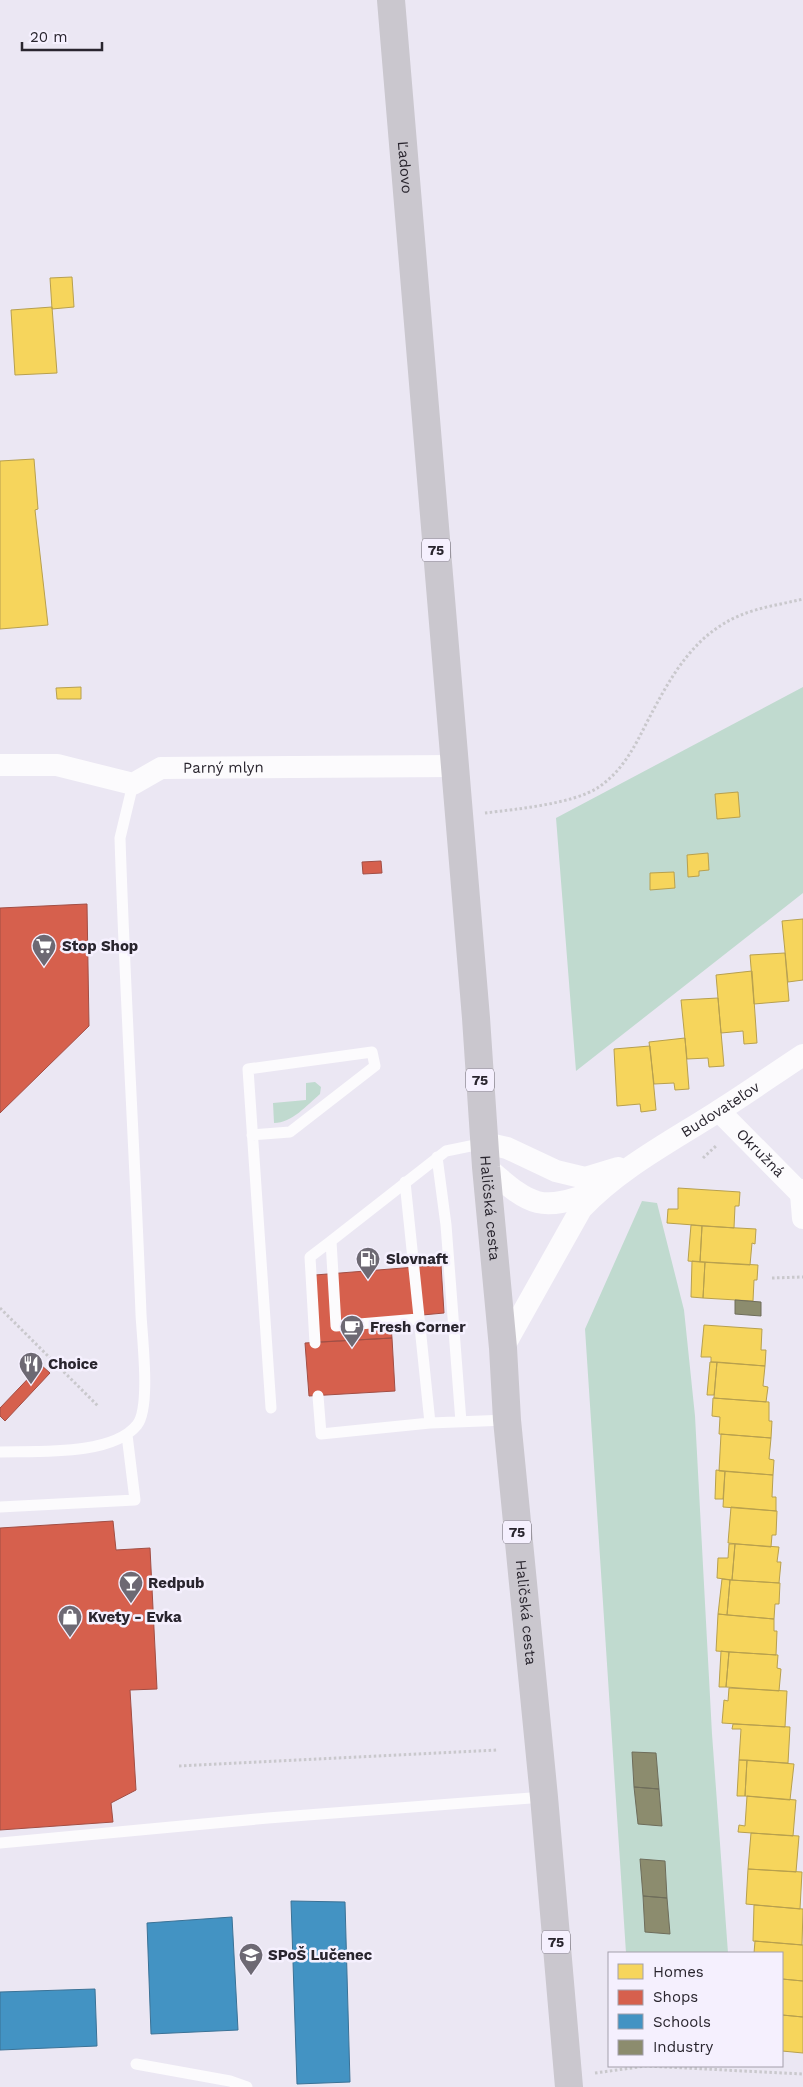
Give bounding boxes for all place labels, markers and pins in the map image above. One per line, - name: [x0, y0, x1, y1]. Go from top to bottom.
- supermarket icon: Stop Shop: [31, 933, 57, 967]
- place label: Stop Shop: [62, 937, 138, 955]
- fuel station icon: Slovnaft: [355, 1246, 381, 1280]
- place label: Slovnaft: [386, 1250, 449, 1268]
- cafe icon: Fresh Corner: [339, 1314, 365, 1348]
- place label: Fresh Corner: [370, 1318, 466, 1336]
- restaurant icon: Choice: [18, 1351, 44, 1385]
- place label: Choice: [48, 1355, 98, 1373]
- bar icon: Redpub: [118, 1570, 144, 1604]
- place label: Redpub: [148, 1574, 204, 1592]
- shop icon: Kvety - Evka: [57, 1604, 83, 1638]
- place label: Kvety - Evka: [88, 1608, 182, 1626]
- school or university icon: SPoŠ Lučenec: [238, 1942, 264, 1976]
- place label: SPoŠ Lučenec: [268, 1946, 373, 1964]

